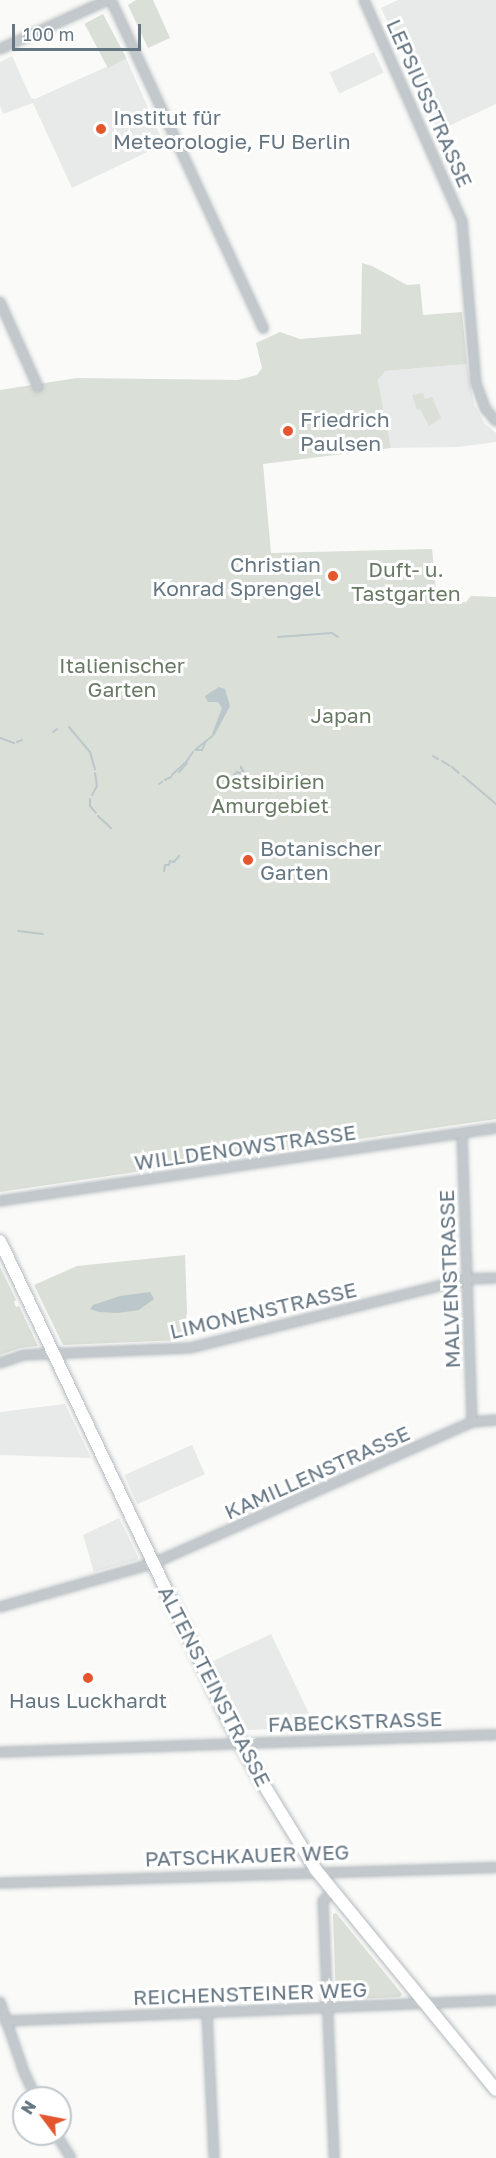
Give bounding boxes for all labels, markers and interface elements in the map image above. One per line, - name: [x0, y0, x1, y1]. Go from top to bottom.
- scale bar: [15, 12, 144, 50]
- street label: LEPSIUSSTRASSE: [382, 15, 478, 191]
- text: 100 m: [23, 23, 74, 45]
- place label: Institut für Meteorologie, FU Berlin: [113, 104, 351, 154]
- marker: Institut für Meteorologie, FU Berlin: [94, 122, 108, 136]
- place label: Friedrich Paulsen: [300, 406, 390, 456]
- marker: Friedrich Paulsen: [281, 424, 295, 438]
- place label: Christian Konrad Sprengel: [152, 551, 321, 601]
- park label: Duft- u. Tastgarten: [351, 556, 461, 606]
- marker: Christian Konrad Sprengel: [326, 569, 340, 583]
- park label: Italienischer Garten: [59, 652, 185, 702]
- park label: Japan: [310, 702, 372, 728]
- park label: Ostsibirien Amurgebiet: [211, 768, 329, 818]
- place label: Botanischer Garten: [260, 835, 381, 885]
- marker: Botanischer Garten: [241, 853, 255, 867]
- street label: WILLDENOWSTRASSE: [133, 1119, 357, 1175]
- street label: MALVENSTRASSE: [433, 1189, 465, 1369]
- street label: LIMONENSTRASSE: [167, 1276, 359, 1344]
- street label: KAMILLENSTRASSE: [220, 1420, 414, 1524]
- street label: ALTENSTEINSTRASSE: [153, 1581, 277, 1791]
- marker: Haus Luckhardt: [81, 1671, 95, 1685]
- place label: Haus Luckhardt: [9, 1687, 167, 1713]
- street label: FABECKSTRASSE: [267, 1705, 443, 1737]
- street label: PATSCHKAUER WEG: [144, 1839, 350, 1871]
- street label: REICHENSTEINER WEG: [132, 1976, 368, 2010]
- north arrow: [12, 2086, 72, 2146]
- text: N: [17, 2097, 40, 2118]

